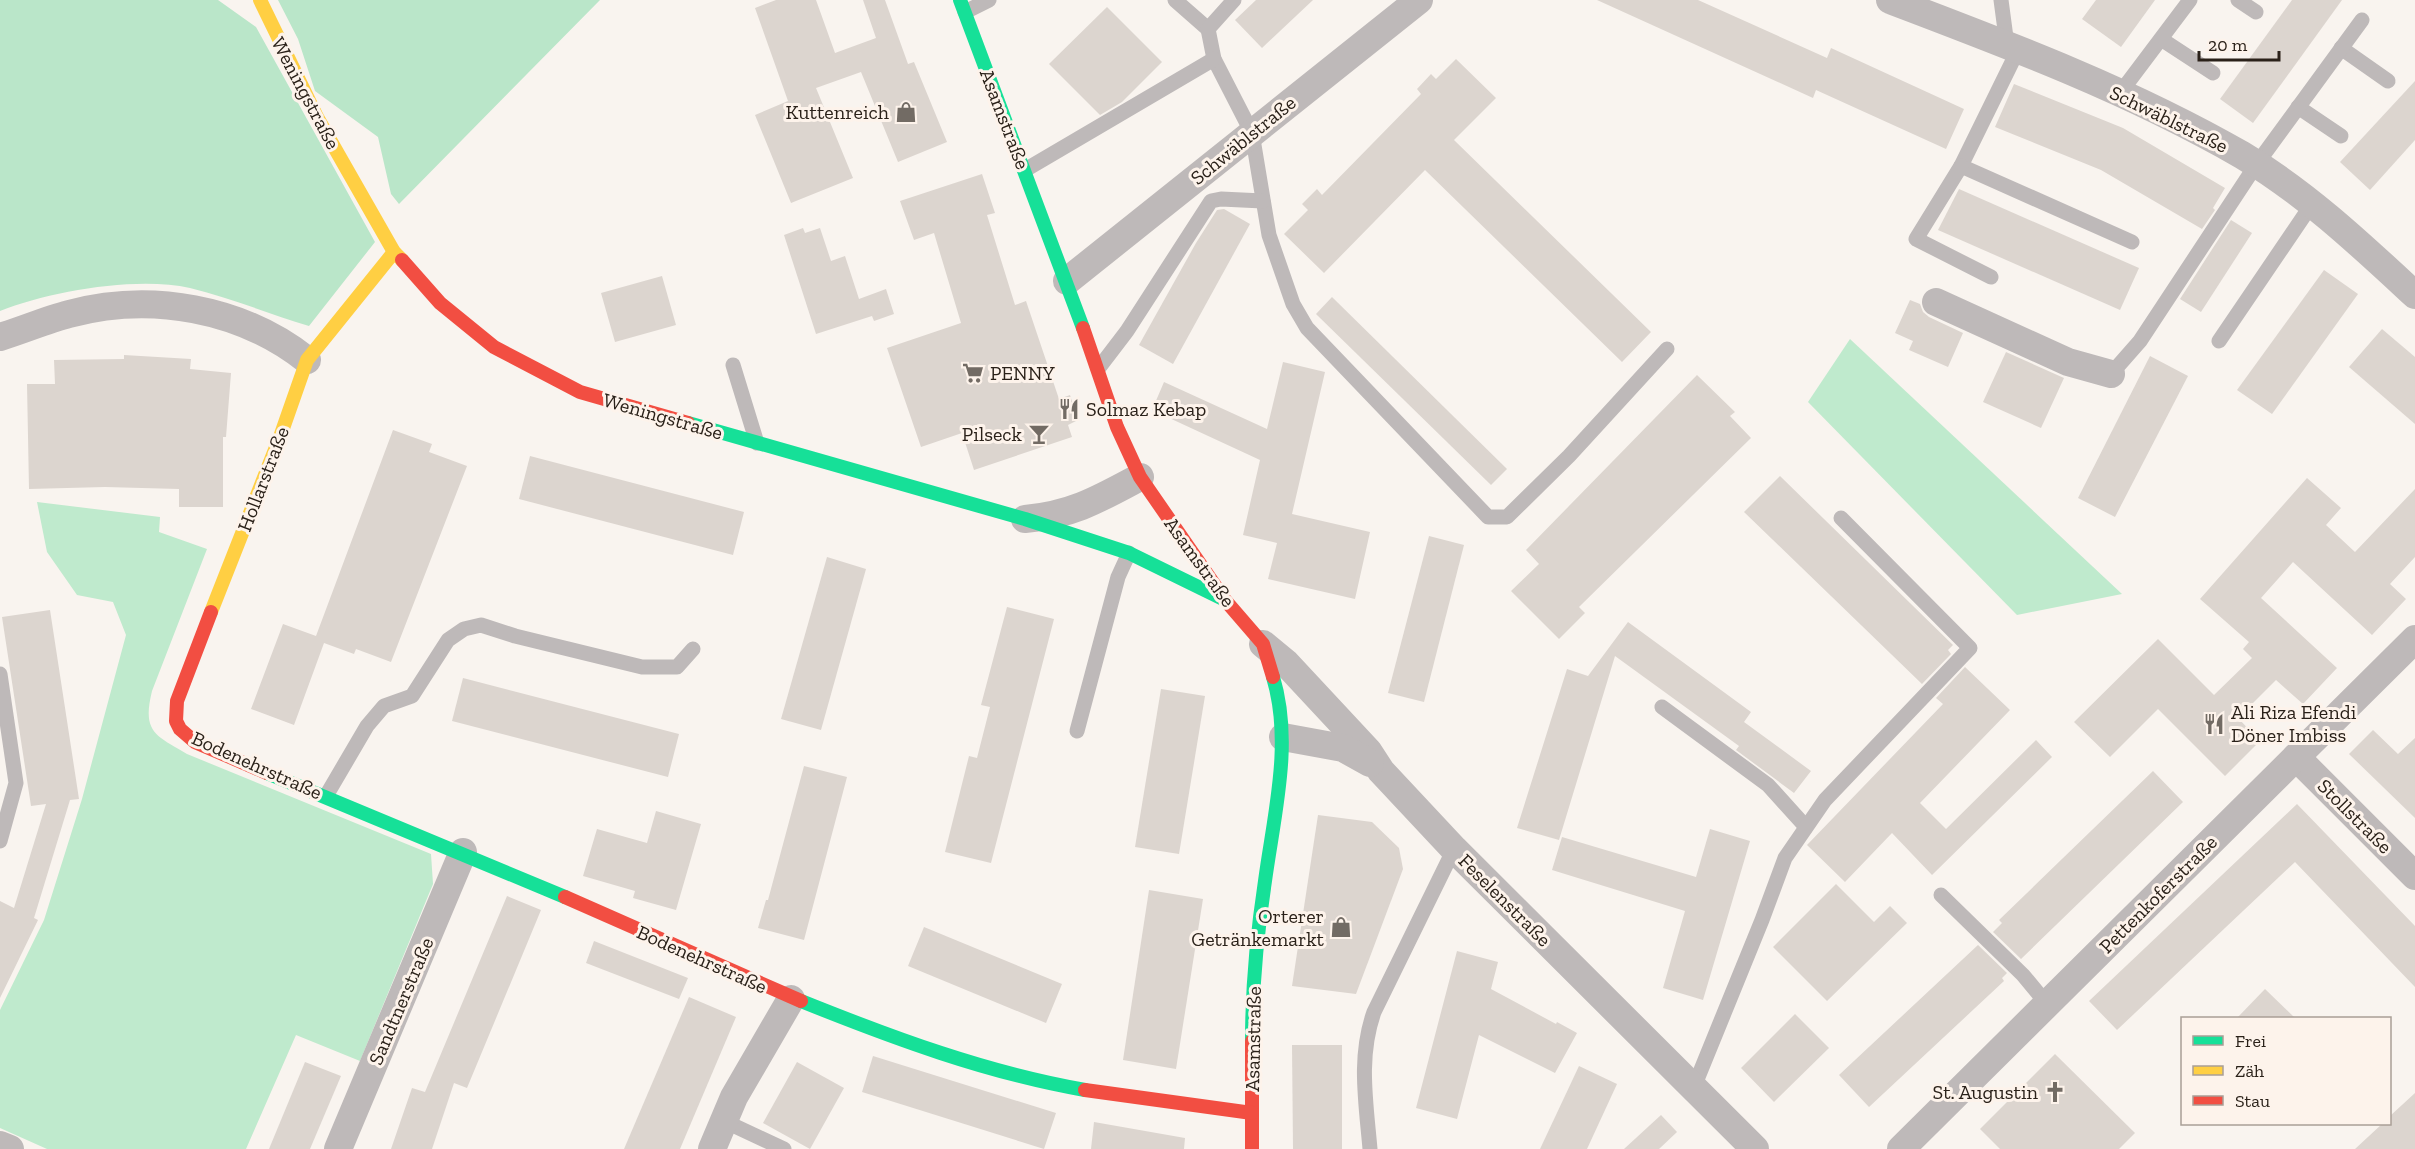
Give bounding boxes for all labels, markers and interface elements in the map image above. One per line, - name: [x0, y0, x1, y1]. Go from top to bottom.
- scale bar: [2199, 24, 2278, 62]
- street label: Weningstraße: [266, 33, 346, 153]
- text: 20 m: [2208, 34, 2248, 56]
- street label: Asamstraße: [975, 66, 1035, 172]
- street label: Schwäblstraße: [2106, 80, 2232, 158]
- street label: Schwäblstraße: [1186, 90, 1300, 190]
- place label: Kuttenreich: [786, 100, 890, 124]
- shop icon: Kuttenreich: [894, 100, 918, 124]
- supermarket icon: PENNY: [961, 361, 985, 385]
- place label: PENNY: [990, 361, 1056, 385]
- street label: Weningstraße: [600, 387, 726, 445]
- restaurant icon: Solmaz Kebap: [1057, 397, 1081, 421]
- place label: Solmaz Kebap: [1086, 397, 1206, 421]
- place label: Pilseck: [962, 422, 1023, 446]
- bar icon: Pilseck: [1027, 422, 1051, 446]
- street label: Hollarstraße: [232, 423, 294, 535]
- street label: Asamstraße: [1159, 512, 1241, 612]
- place label: Ali Riza Efendi Döner Imbiss: [2231, 700, 2357, 747]
- restaurant icon: Ali Riza Efendi Döner Imbiss: [2202, 712, 2226, 736]
- street label: Bodenehrstraße: [188, 726, 326, 804]
- street label: Stollstraße: [2313, 774, 2397, 858]
- street label: Pettenkoferstraße: [2094, 830, 2222, 958]
- street label: Feselenstraße: [1454, 849, 1556, 951]
- place label: Orterer Getränkemarkt: [1191, 904, 1325, 951]
- shop icon: Orterer Getränkemarkt: [1329, 915, 1353, 939]
- street label: Bodenehrstraße: [633, 920, 771, 998]
- street label: Sandtnerstraße: [363, 934, 439, 1068]
- street label: Asamstraße: [1240, 986, 1266, 1092]
- legend: [2181, 1017, 2391, 1125]
- text: Frei: [2235, 1030, 2266, 1052]
- text: Zäh: [2235, 1060, 2264, 1082]
- place label: St. Augustin: [1933, 1080, 2039, 1104]
- church icon: St. Augustin: [2043, 1080, 2067, 1104]
- text: Stau: [2235, 1090, 2270, 1112]

